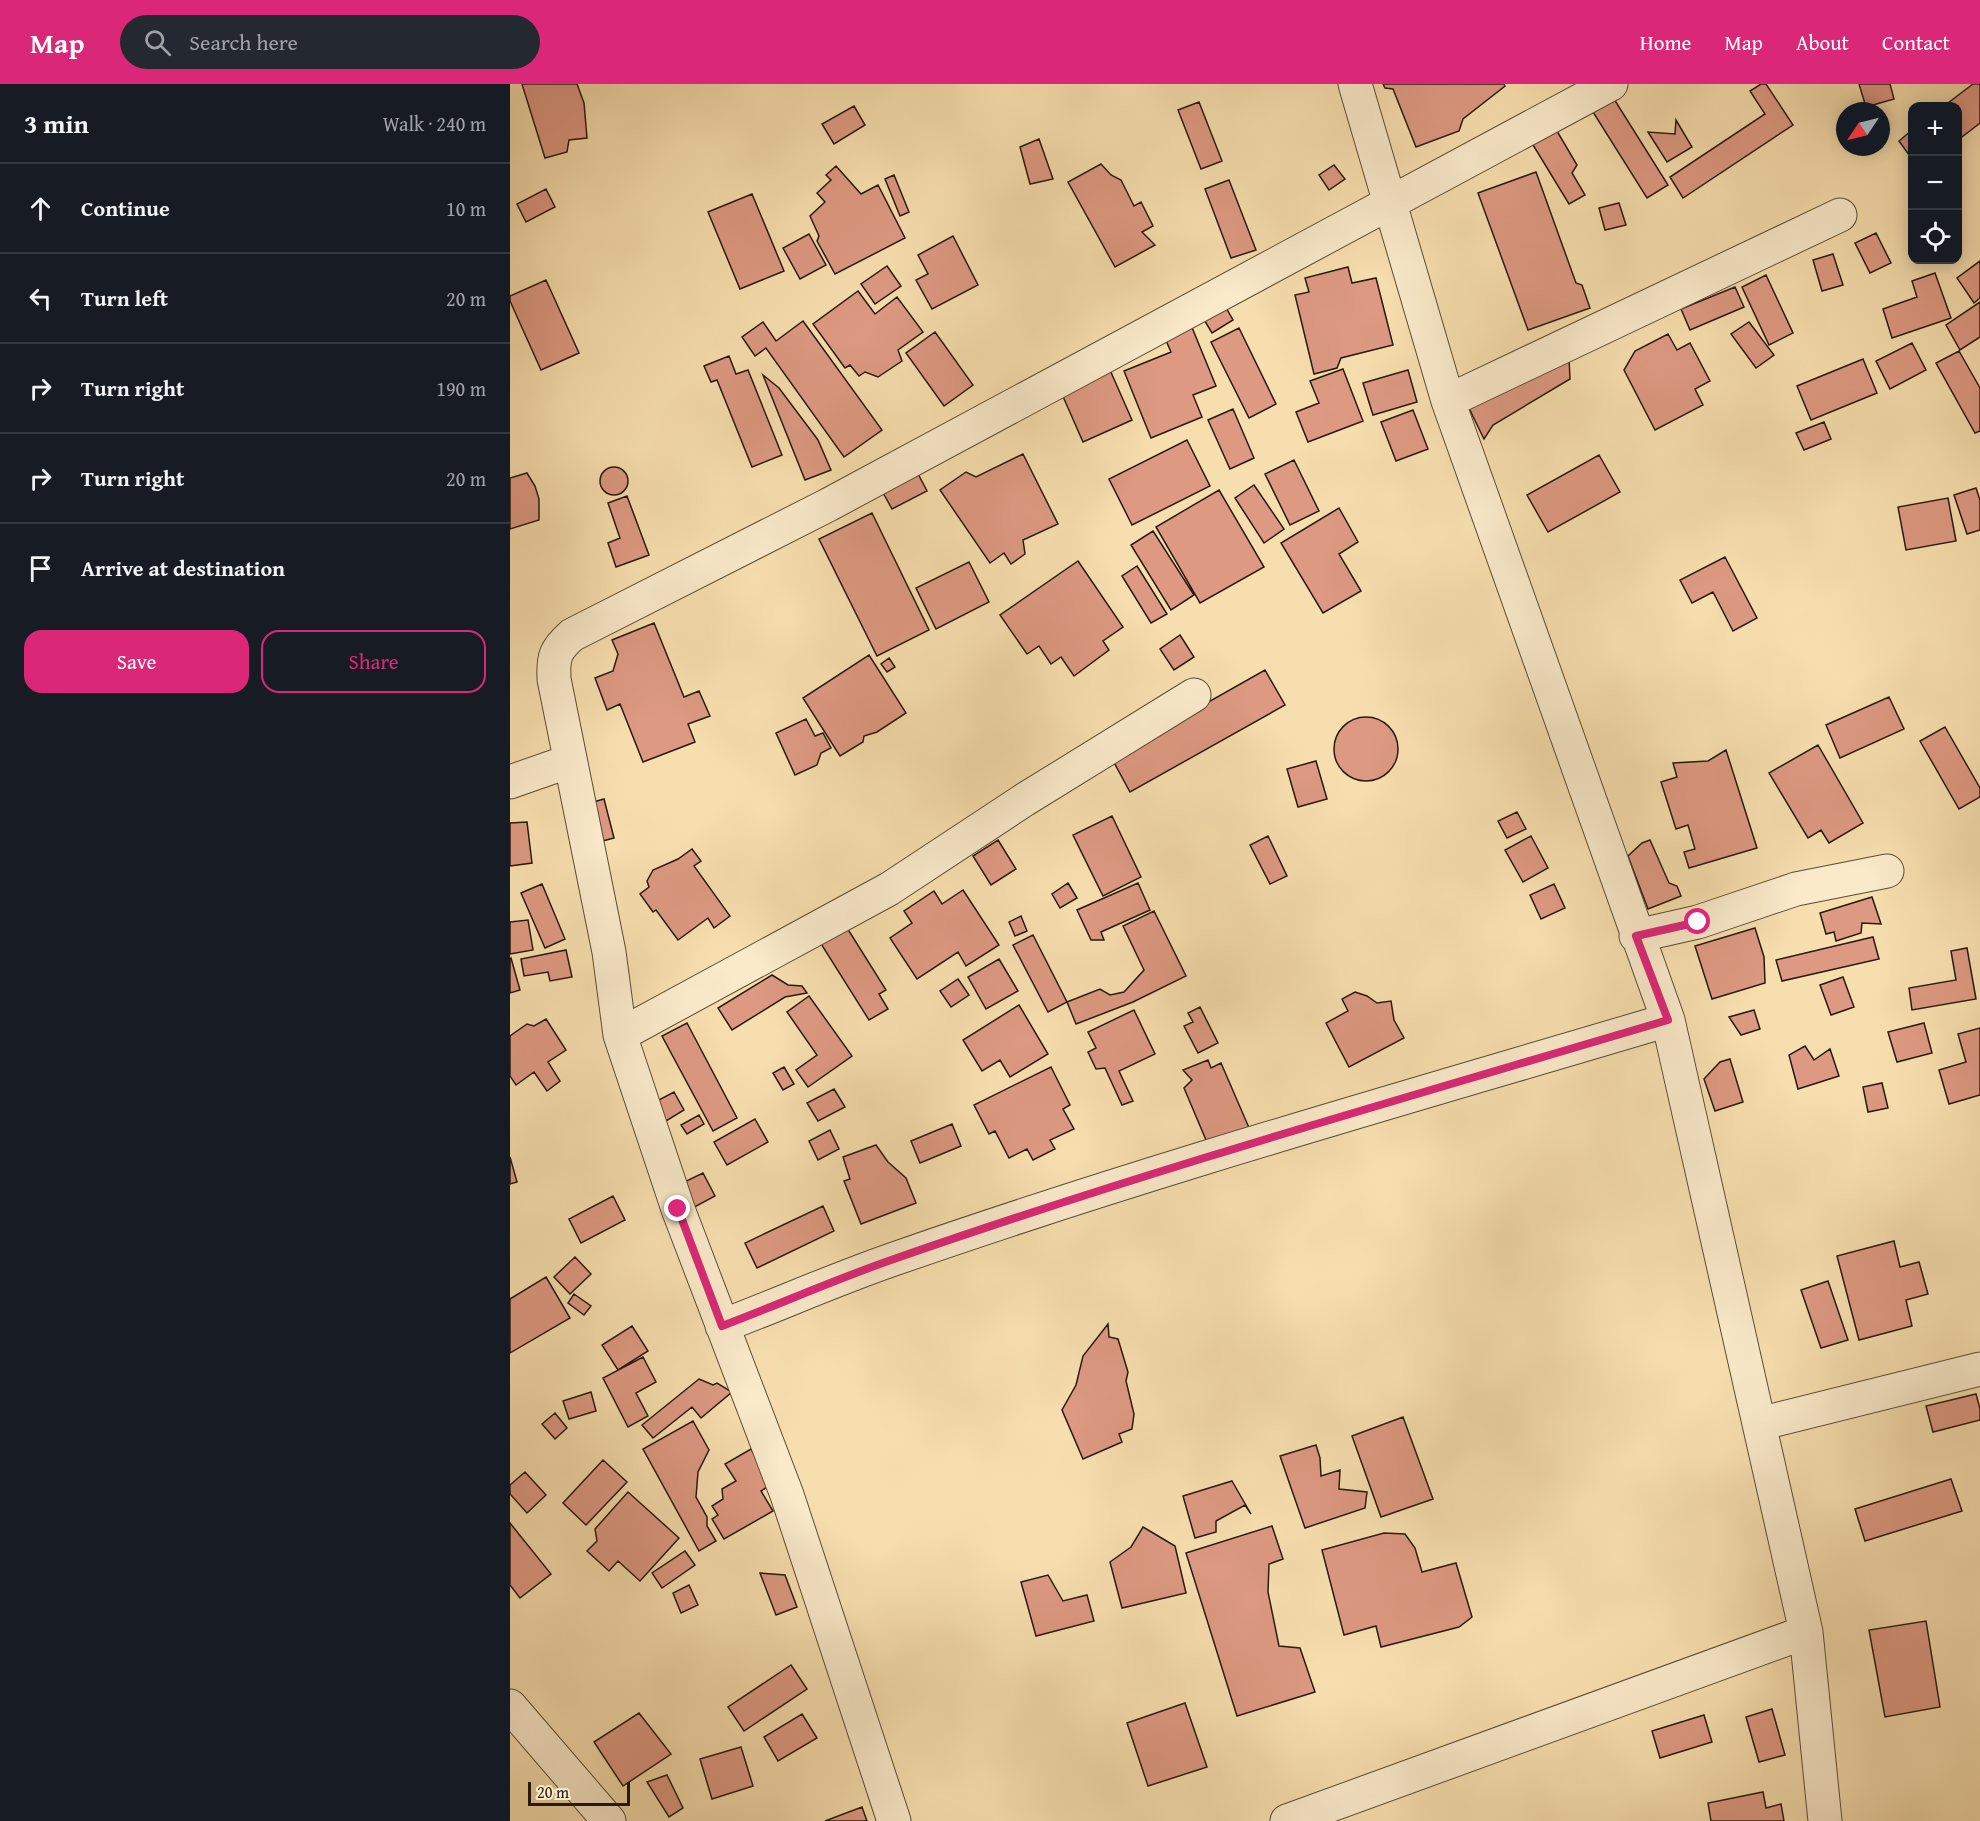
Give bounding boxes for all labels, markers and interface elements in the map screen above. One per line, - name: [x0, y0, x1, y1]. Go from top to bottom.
- search box: [120, 15, 540, 69]
- text: Map: [30, 22, 84, 63]
- icon: search: [141, 26, 174, 59]
- text: Search here: [189, 26, 298, 58]
- text: Home: [1640, 27, 1691, 58]
- text: Map: [1724, 27, 1763, 58]
- text: About: [1796, 27, 1849, 58]
- text: Contact: [1882, 27, 1950, 58]
- north arrow: [1836, 102, 1890, 156]
- map controls: [1908, 102, 1962, 264]
- button: +: [1908, 102, 1962, 156]
- text: 3 min: [24, 104, 89, 143]
- text: Walk · 240 m: [383, 109, 486, 138]
- button: −: [1908, 156, 1962, 210]
- icon: ahead: [24, 192, 57, 225]
- text: Continue: [81, 192, 170, 224]
- text: 10 m: [446, 194, 486, 223]
- button: locate: [1908, 210, 1962, 264]
- icon: left: [24, 282, 57, 315]
- text: Turn left: [81, 282, 168, 314]
- text: 20 m: [446, 284, 486, 313]
- icon: right: [24, 372, 57, 405]
- text: Turn right: [81, 372, 184, 404]
- text: 190 m: [436, 374, 486, 403]
- icon: right: [24, 462, 57, 495]
- text: Turn right: [81, 462, 184, 494]
- text: 20 m: [446, 464, 486, 493]
- icon: arrive: [24, 552, 57, 585]
- text: Arrive at destination: [81, 552, 285, 584]
- button: Save: [24, 630, 249, 693]
- button: Share: [261, 630, 486, 693]
- route start: [1684, 908, 1710, 934]
- route end: [664, 1195, 690, 1221]
- scale bar: [528, 1779, 630, 1806]
- text: 20 m: [537, 1780, 569, 1804]

